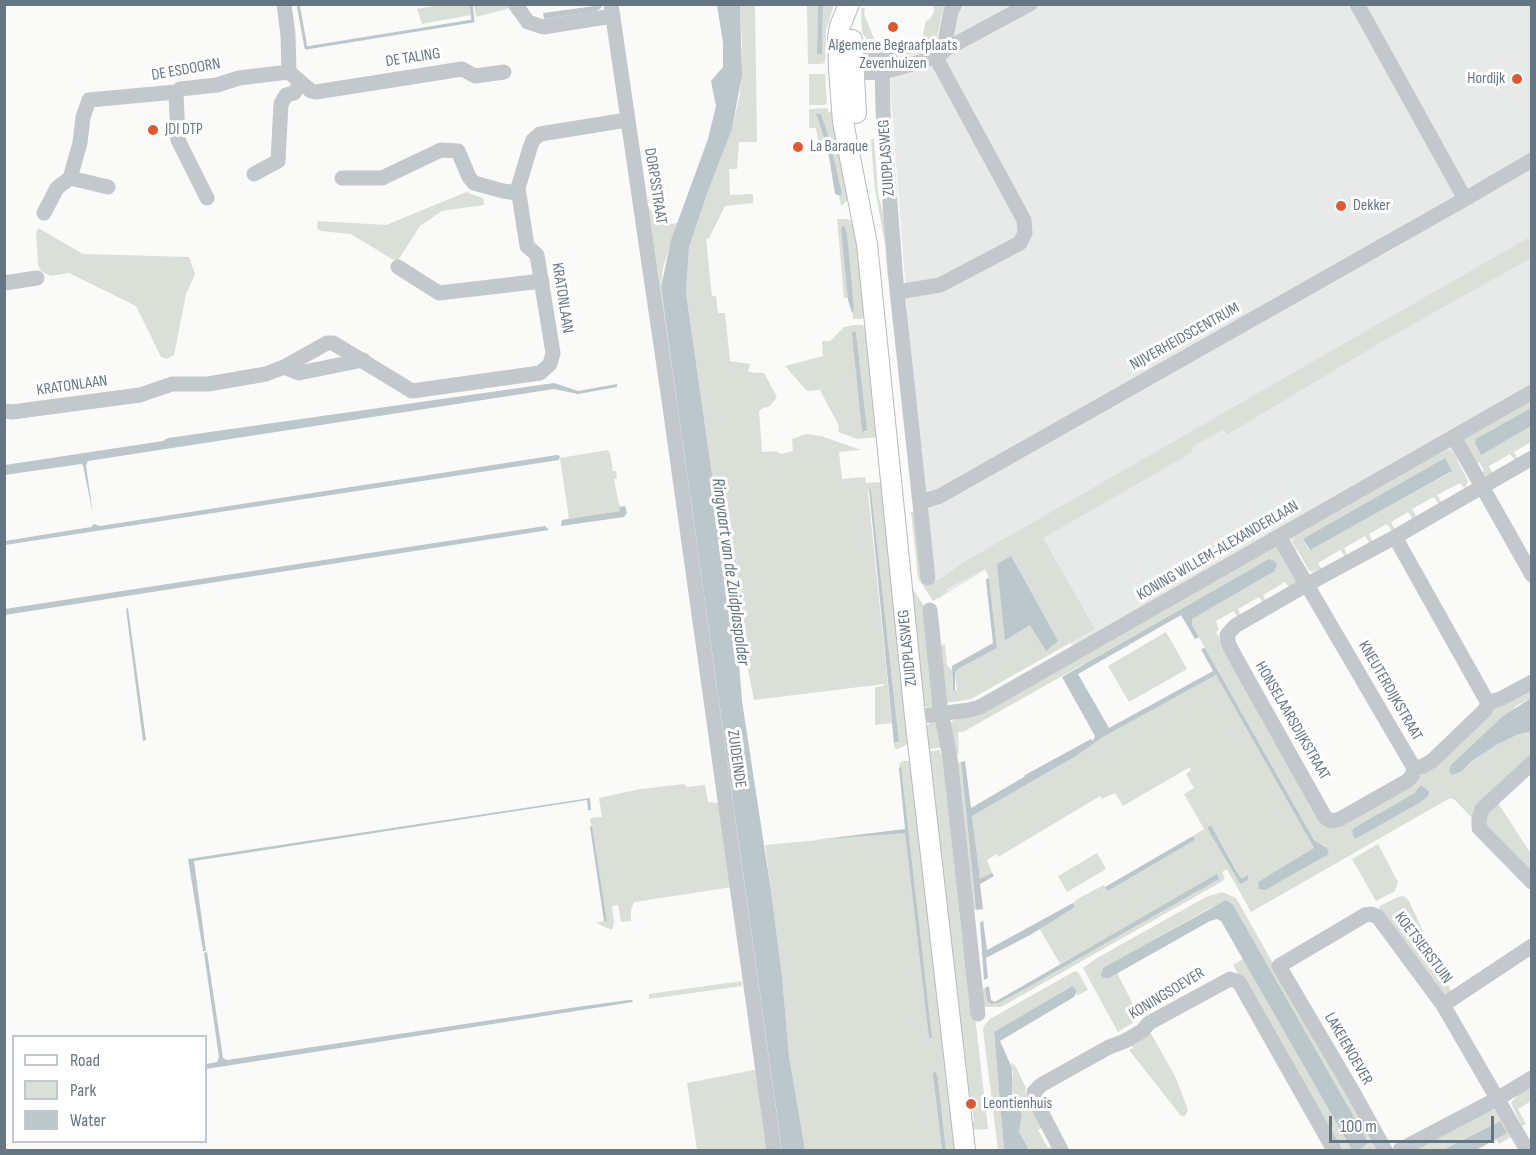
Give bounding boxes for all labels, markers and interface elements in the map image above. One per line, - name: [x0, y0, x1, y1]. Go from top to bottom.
- marker: Algemene Begraafplaats Zevenhuizen: [886, 20, 900, 34]
- place label: Algemene Begraafplaats Zevenhuizen: [829, 36, 957, 74]
- street label: DE TALING: [384, 44, 442, 72]
- street label: DE ESDOORN: [150, 54, 222, 86]
- place label: Hordijk: [1467, 69, 1505, 89]
- marker: Hordijk: [1510, 72, 1524, 86]
- street label: ZUIDPLASWEG: [875, 119, 899, 197]
- place label: JDI DTP: [165, 120, 203, 140]
- marker: JDI DTP: [146, 123, 160, 137]
- place label: La Baraque: [810, 137, 868, 157]
- marker: La Baraque: [791, 140, 805, 154]
- street label: DORPSSTRAAT: [640, 147, 670, 225]
- place label: Dekker: [1353, 196, 1390, 216]
- marker: Dekker: [1334, 199, 1348, 213]
- street label: KRATONLAAN: [547, 261, 577, 335]
- street label: NIJVERHEIDSCENTRUM: [1127, 299, 1243, 375]
- street label: KRATONLAAN: [35, 372, 109, 400]
- water label: Ringvaart van de Zuidplaspolder: [706, 477, 754, 667]
- street label: KONING WILLEM-ALEXANDERLAAN: [1134, 497, 1302, 605]
- street label: ZUIDPLASWEG: [894, 609, 922, 687]
- street label: KNEUTERDIJKSTRAAT: [1354, 638, 1426, 744]
- street label: HONSELAARSDIJKSTRAAT: [1250, 658, 1334, 784]
- street label: ZUIDEINDE: [722, 729, 750, 789]
- street label: KOETSIERSTUIN: [1390, 908, 1456, 988]
- street label: KONINGSOEVER: [1126, 964, 1208, 1024]
- street label: LAKEIENOEVER: [1320, 1009, 1376, 1089]
- legend: [12, 1035, 207, 1143]
- text: Road: [70, 1050, 100, 1071]
- text: Park: [70, 1080, 96, 1101]
- place label: Leontienhuis: [983, 1094, 1052, 1114]
- marker: Leontienhuis: [964, 1097, 978, 1111]
- scale bar: [1332, 1104, 1497, 1142]
- text: Water: [70, 1110, 106, 1131]
- text: 100 m: [1340, 1116, 1377, 1137]

